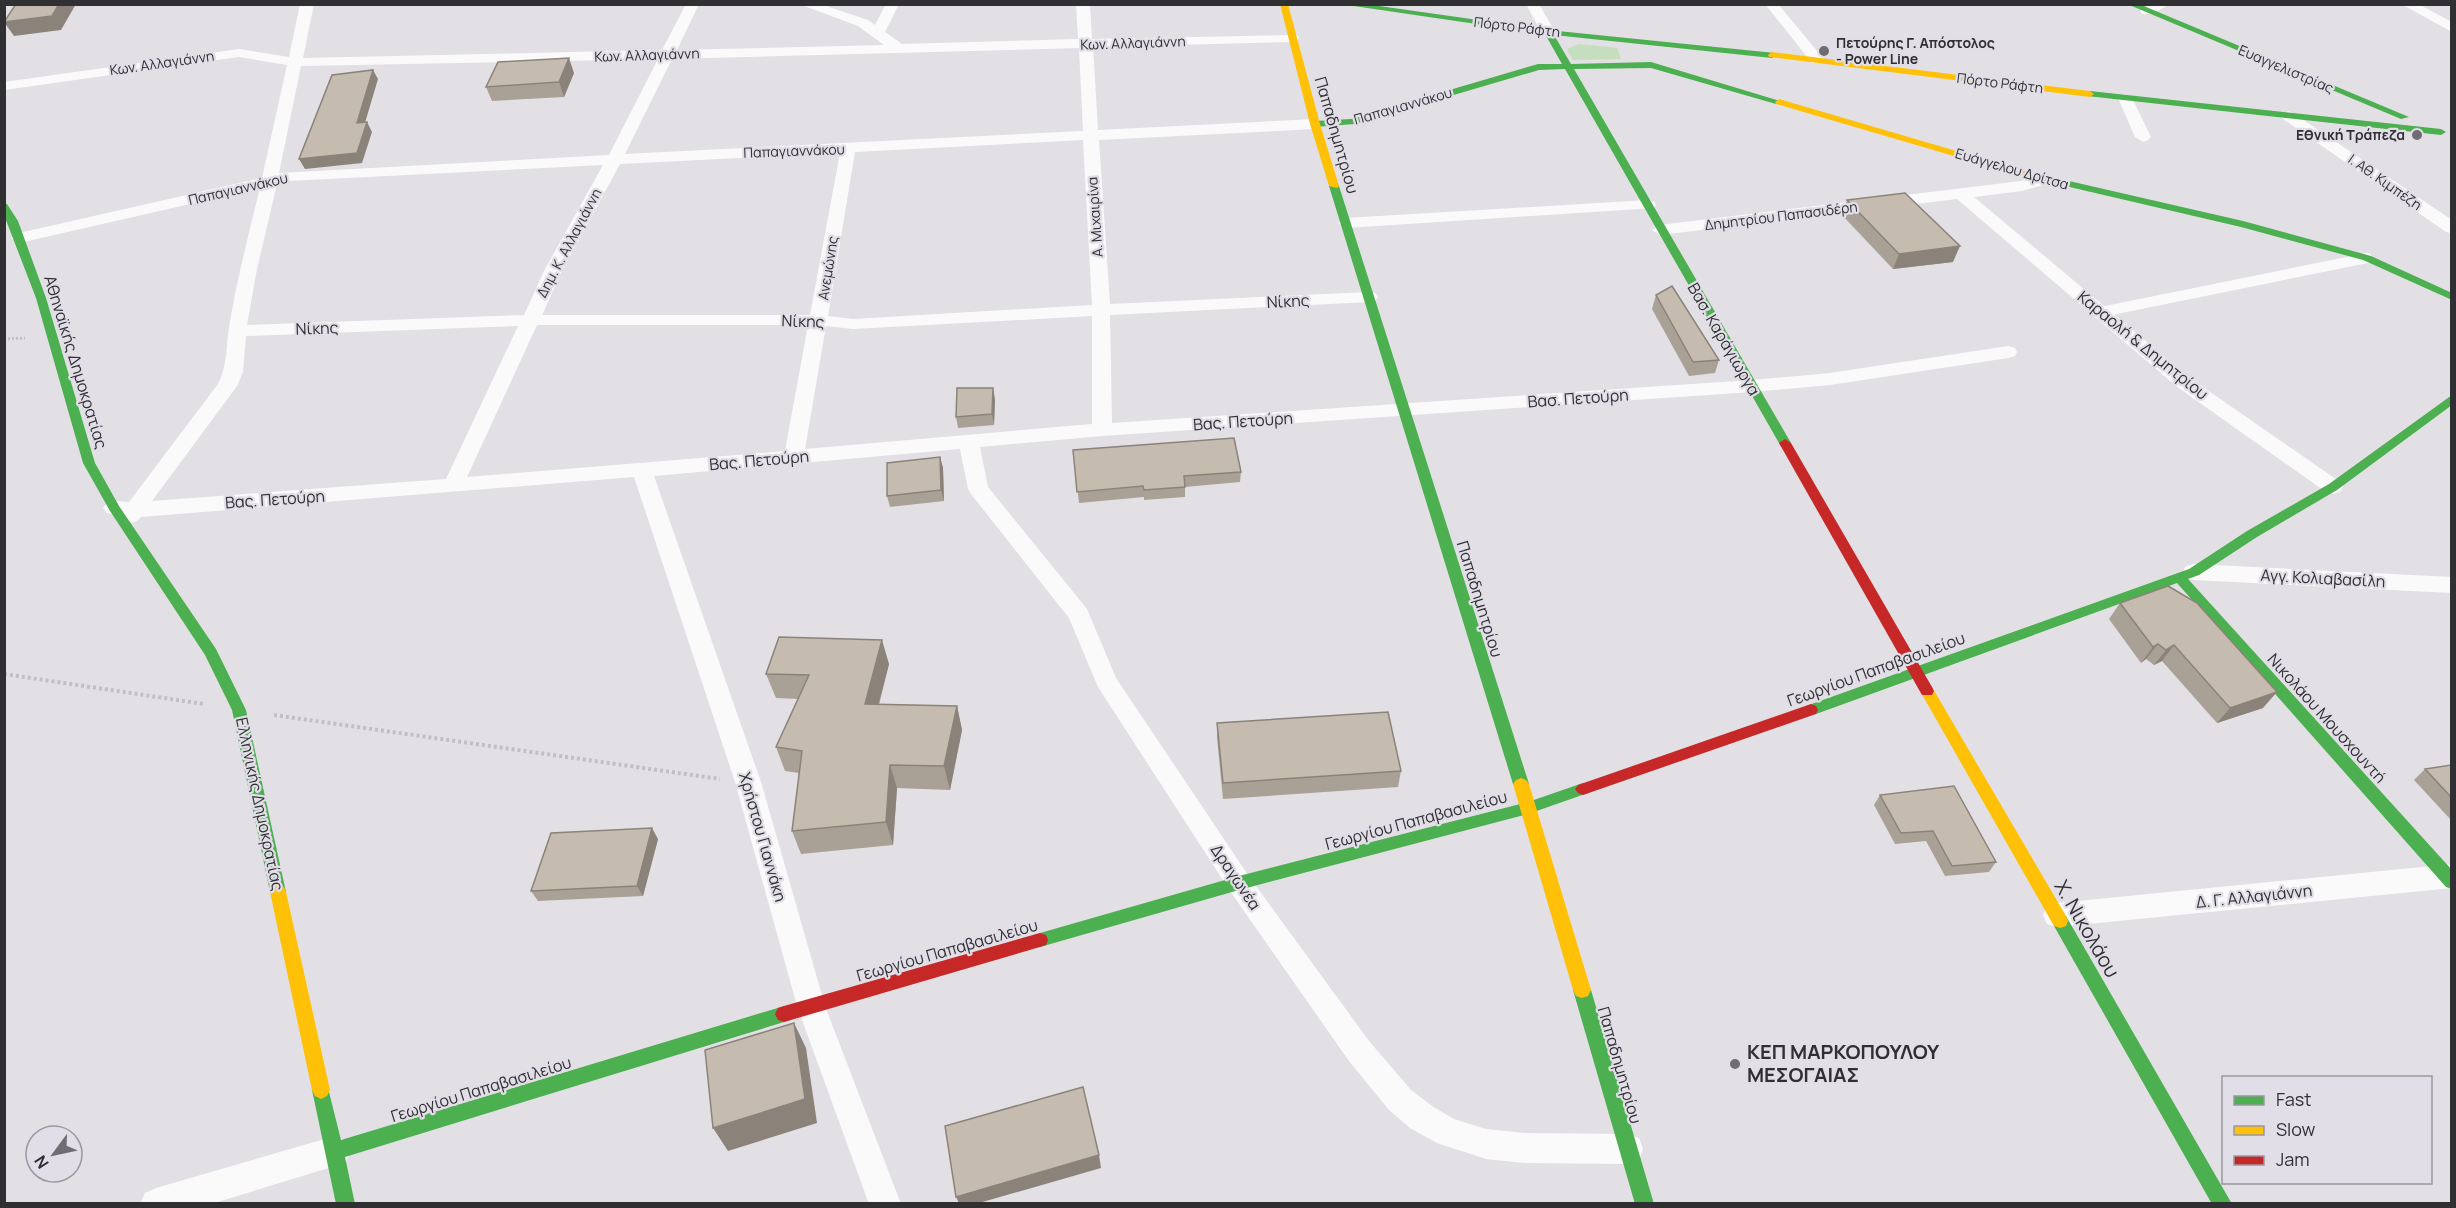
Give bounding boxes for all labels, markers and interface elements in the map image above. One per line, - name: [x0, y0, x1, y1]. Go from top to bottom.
- street label: Πόρτο Ράφτη: [1473, 12, 1561, 41]
- street label: Κων. Αλλαγιάννη: [1080, 31, 1186, 54]
- place label: Πετούρης Γ. Απόστολος - Power Line: [1836, 33, 1995, 68]
- street label: Ευαγγελιστρίας: [2236, 40, 2337, 97]
- street label: Κων. Αλλαγιάννη: [594, 43, 700, 66]
- marker: Πετούρης Γ. Απόστολος - Power Line: [1817, 44, 1831, 58]
- street label: Κων. Αλλαγιάννη: [109, 46, 215, 79]
- street label: Πόρτο Ράφτη: [1956, 68, 2044, 97]
- street label: Παπαδημητρίου: [1310, 74, 1364, 196]
- street label: Παπαγιαννάκου: [1351, 82, 1454, 129]
- place label: Εθνική Τράπεζα: [2296, 125, 2405, 144]
- marker: Εθνική Τράπεζα: [2410, 128, 2424, 142]
- street label: Παπαγιαννάκου: [743, 139, 845, 162]
- street label: Ευάγγελου Δρίτσα: [1953, 143, 2071, 194]
- street label: Ι. Αθ. Κιμπέζη: [2345, 149, 2426, 214]
- street label: Παπαγιαννάκου: [186, 168, 289, 209]
- street label: Α. Μιχαιρίνα: [1082, 176, 1107, 258]
- street label: Δημ. Κ. Αλλαγιάννη: [532, 185, 605, 301]
- street label: Δημητρίου Παπασιδέρη: [1703, 197, 1859, 234]
- street label: Ανεμώνης: [813, 234, 842, 301]
- street label: Αθηναϊκής Δημοκρατίας: [39, 273, 113, 452]
- street label: Βασ. Καράγιωργα: [1683, 279, 1765, 399]
- street label: Καραολή & Δημητρίου: [2073, 285, 2213, 405]
- street label: Νίκης: [1266, 289, 1310, 313]
- street label: Νίκης: [781, 309, 825, 333]
- street label: Νίκης: [295, 316, 339, 340]
- street label: Βασ. Πετούρη: [1527, 383, 1629, 413]
- street label: Βας. Πετούρη: [1192, 407, 1294, 435]
- street label: Βας. Πετούρη: [708, 445, 810, 475]
- street label: Βας. Πετούρη: [224, 485, 326, 513]
- street label: Παπαδημητρίου: [1452, 538, 1508, 660]
- street label: Αγγ. Κολιαβασίλη: [2260, 564, 2386, 592]
- street label: Γεωργίου Παπαβασιλείου: [1784, 627, 1968, 711]
- street label: Νικολάου Μουσχουντή: [2263, 648, 2391, 788]
- street label: Ελληνικής Δημοκρατίας: [231, 715, 289, 893]
- street label: Χρήστου Γιαννάκη: [734, 770, 792, 904]
- street label: Γεωργίου Παπαβασιλείου: [1323, 785, 1509, 855]
- street label: Δραγωνέα: [1206, 840, 1266, 914]
- street label: Χ. Νικολάου: [2049, 875, 2126, 982]
- street label: Δ. Γ. Αλλαγιάννη: [2195, 879, 2313, 913]
- street label: Γεωργίου Παπαβασιλείου: [854, 914, 1040, 986]
- street label: Παπαδημητρίου: [1593, 1004, 1647, 1126]
- place label: ΚΕΠ ΜΑΡΚΟΠΟΥΛΟΥ ΜΕΣΟΓΑΙΑΣ: [1747, 1038, 1940, 1088]
- street label: Γεωργίου Παπαβασιλείου: [388, 1051, 574, 1127]
- marker: ΚΕΠ ΜΑΡΚΟΠΟΥΛΟΥ ΜΕΣΟΓΑΙΑΣ: [1728, 1057, 1742, 1071]
- legend: [2222, 1076, 2432, 1184]
- text: Fast: [2276, 1087, 2311, 1111]
- text: Slow: [2276, 1117, 2316, 1141]
- north arrow: [24, 1124, 84, 1184]
- text: Jam: [2276, 1147, 2310, 1171]
- text: N: [29, 1151, 54, 1173]

